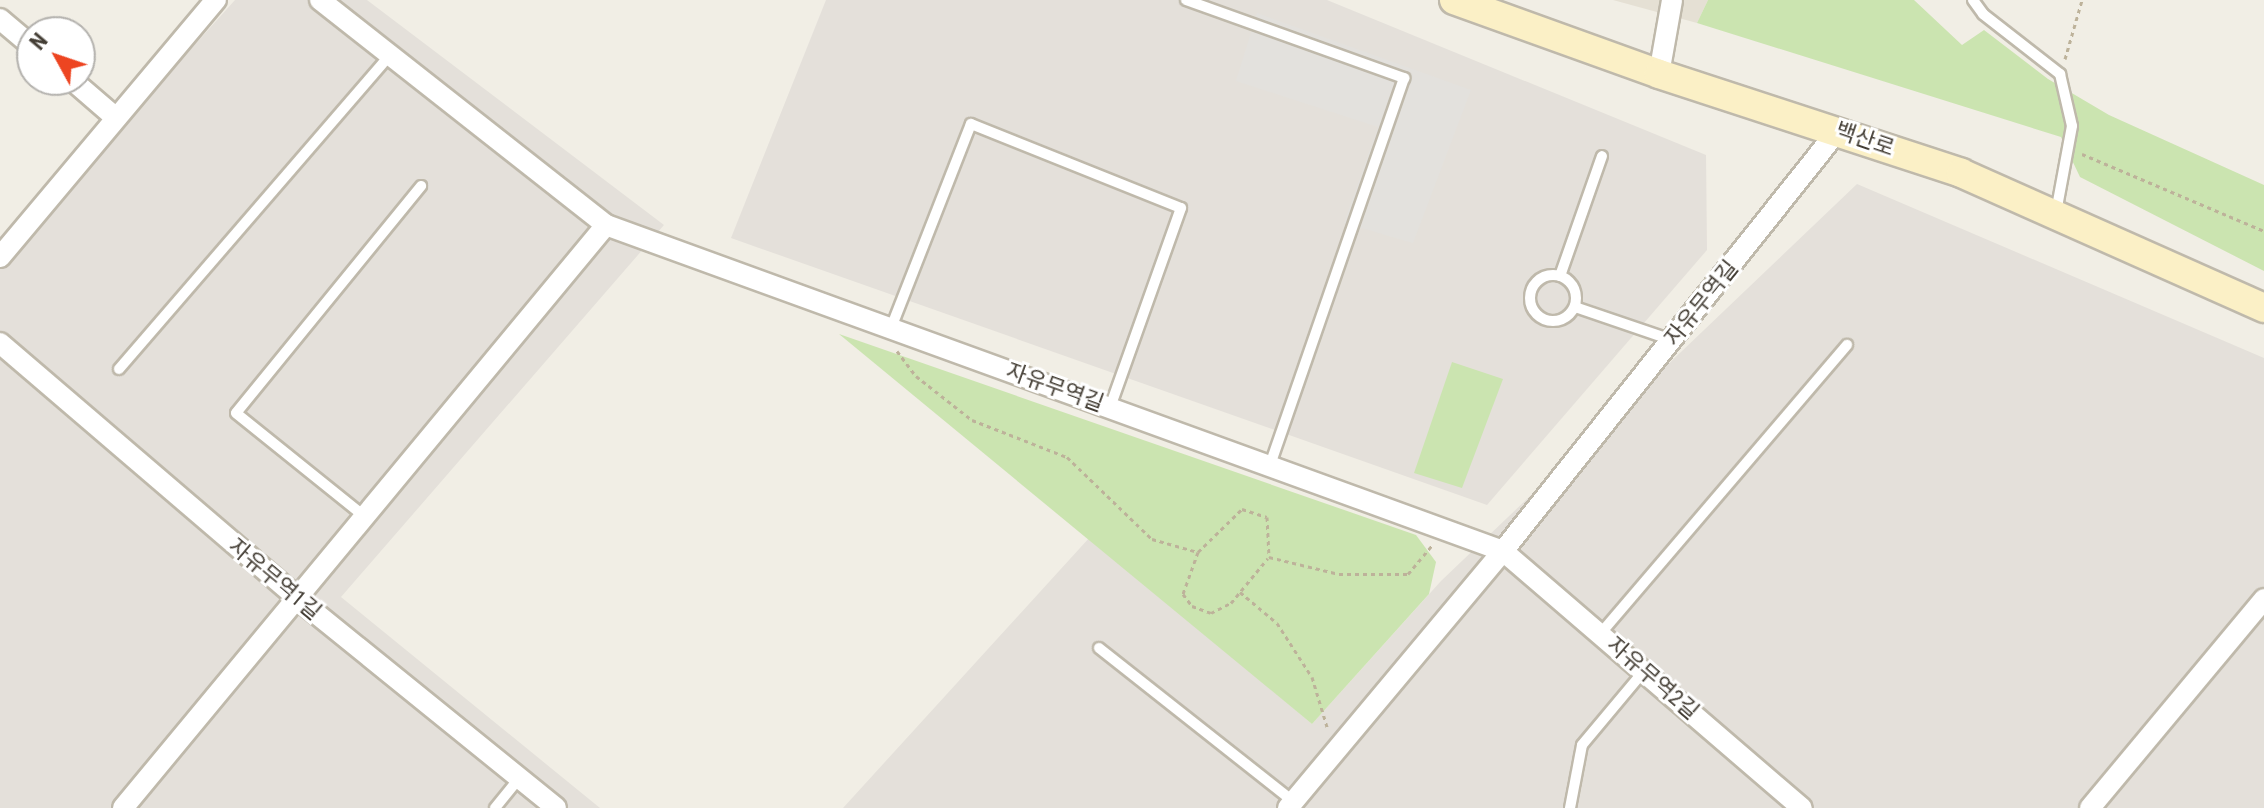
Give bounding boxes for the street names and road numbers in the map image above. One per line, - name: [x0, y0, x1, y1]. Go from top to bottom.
- street label: 백산로: [1832, 117, 1898, 161]
- street label: 자유무역길: [1659, 255, 1743, 351]
- street label: 자유무역길: [1003, 357, 1107, 417]
- street label: 자유무역1길: [224, 533, 326, 625]
- street label: 자유무역2길: [1602, 631, 1704, 725]

